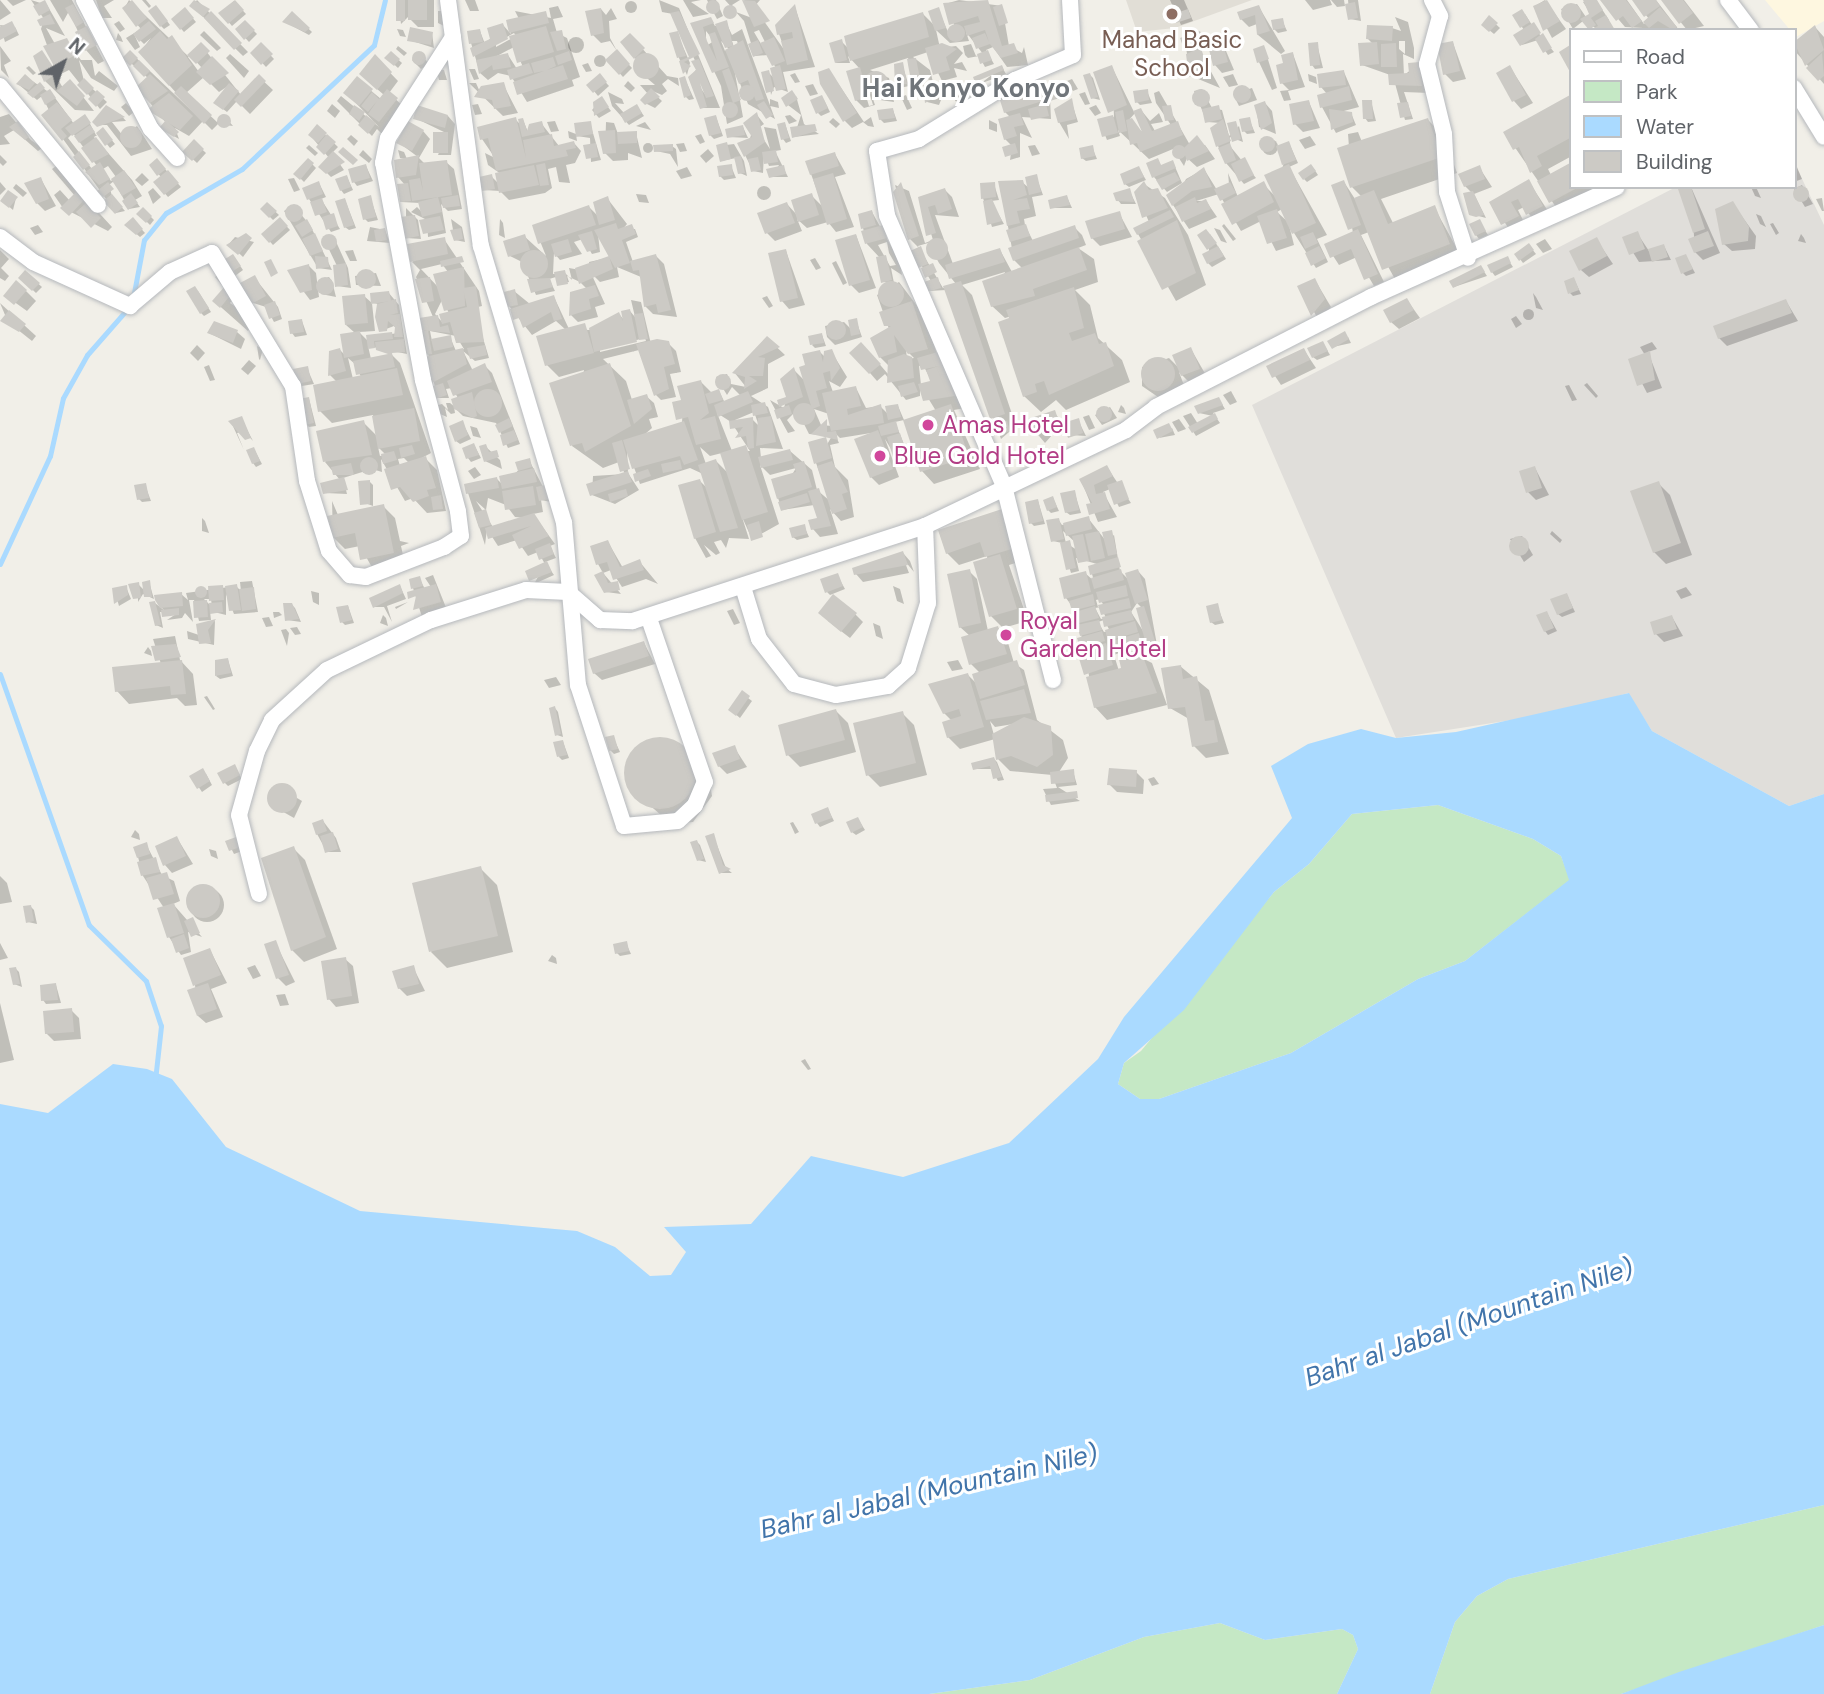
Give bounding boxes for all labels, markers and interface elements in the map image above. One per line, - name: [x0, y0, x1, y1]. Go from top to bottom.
- marker: Mahad Basic School: [1164, 6, 1180, 22]
- place label: Mahad Basic School: [1102, 26, 1242, 82]
- north arrow: [28, 28, 98, 98]
- legend: [1568, 28, 1796, 189]
- text: N: [63, 32, 90, 61]
- text: Road: [1636, 43, 1685, 71]
- district label: Hai Konyo Konyo: [862, 73, 1070, 105]
- text: Park: [1636, 78, 1677, 106]
- text: Water: [1636, 113, 1694, 141]
- text: Building: [1636, 148, 1712, 176]
- place label: Amas Hotel: [942, 411, 1069, 439]
- marker: Amas Hotel: [920, 417, 936, 433]
- place label: Blue Gold Hotel: [894, 442, 1065, 470]
- marker: Blue Gold Hotel: [872, 448, 888, 464]
- place label: Royal Garden Hotel: [1020, 607, 1167, 663]
- marker: Royal Garden Hotel: [998, 627, 1014, 643]
- water label: Bahr al Jabal (Mountain Nile): [1301, 1252, 1637, 1394]
- water label: Bahr al Jabal (Mountain Nile): [758, 1438, 1100, 1546]

